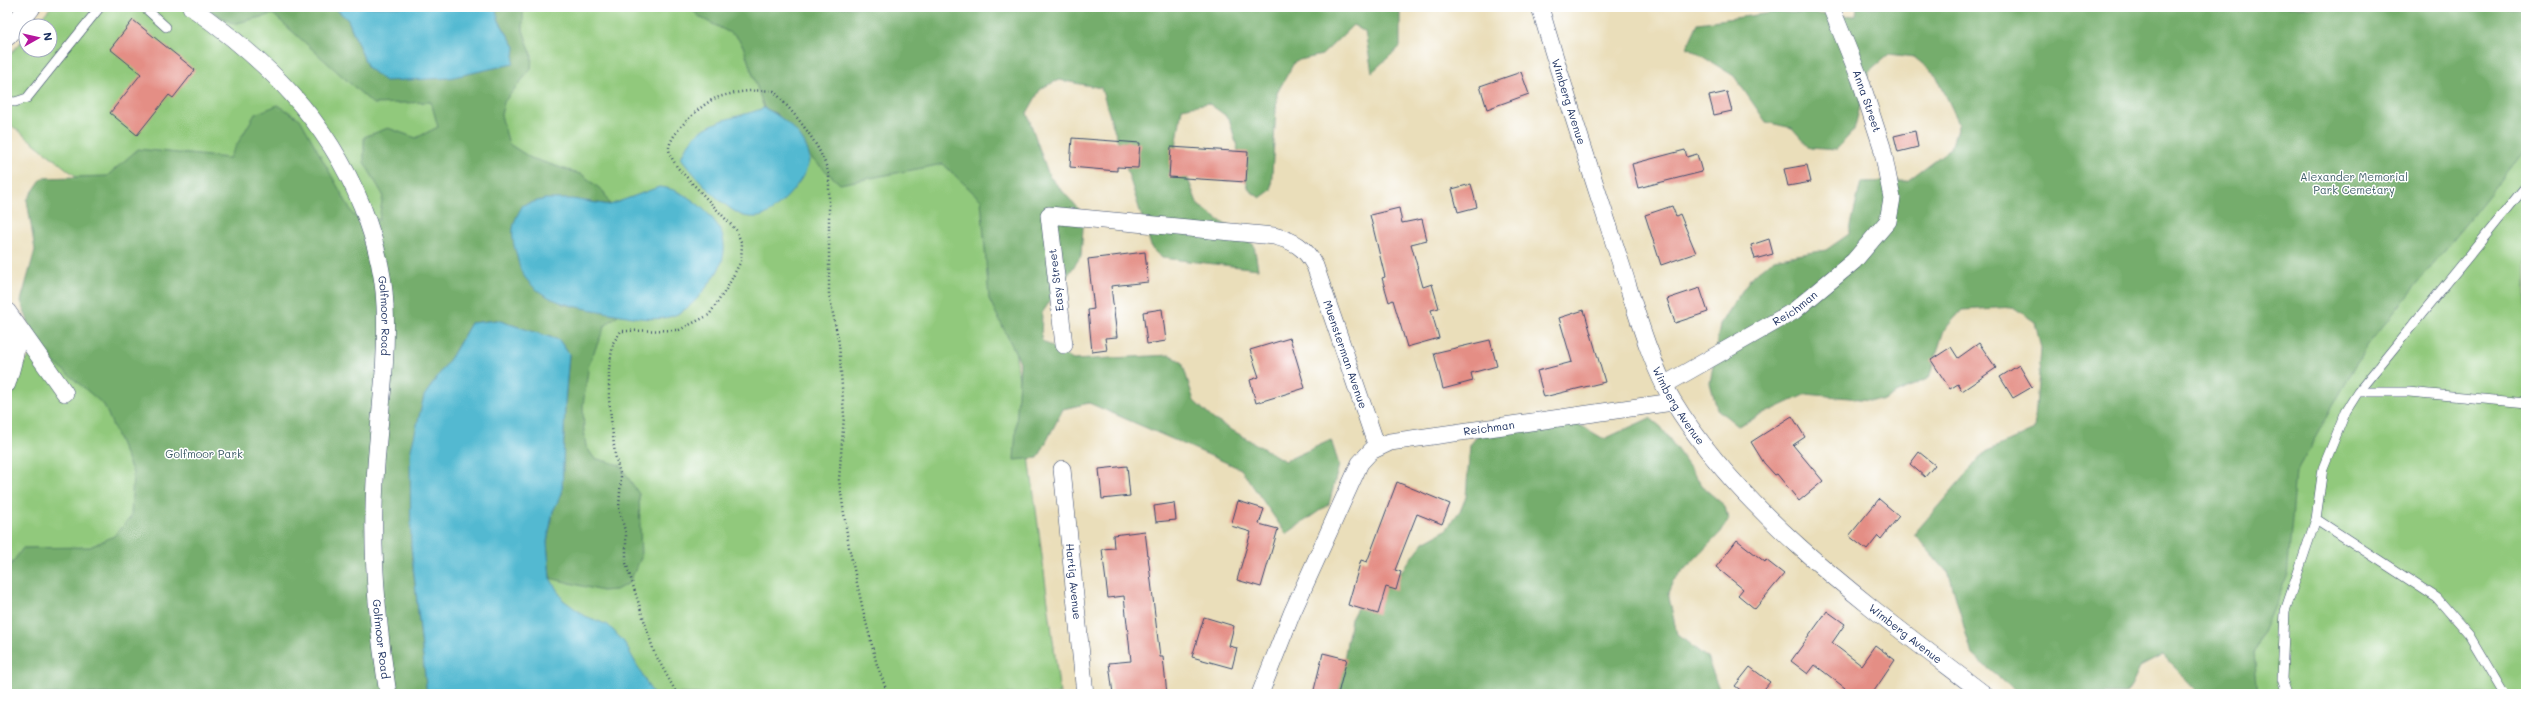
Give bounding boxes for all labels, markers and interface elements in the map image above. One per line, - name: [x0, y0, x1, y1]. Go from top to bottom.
- north arrow: [18, 18, 58, 58]
- text: N: [40, 31, 56, 42]
- street label: Wimberg Avenue: [1549, 57, 1590, 147]
- street label: Anna Street: [1850, 68, 1885, 134]
- park label: Alexander Memorial Park Cemetary: [2300, 169, 2408, 197]
- street label: Easy Street: [1044, 248, 1067, 312]
- street label: Golfmoor Road: [375, 275, 394, 356]
- street label: Reichman: [1770, 287, 1820, 329]
- street label: Muensterman Avenue: [1320, 298, 1371, 411]
- street label: Wimberg Avenue: [1650, 364, 1708, 448]
- street label: Reichman: [1462, 416, 1515, 439]
- park label: Golfmoor Park: [165, 446, 243, 461]
- street label: Hartig Avenue: [1063, 543, 1085, 620]
- street label: Golfmoor Road: [370, 599, 394, 680]
- street label: Wimberg Avenue: [1866, 600, 1946, 667]

